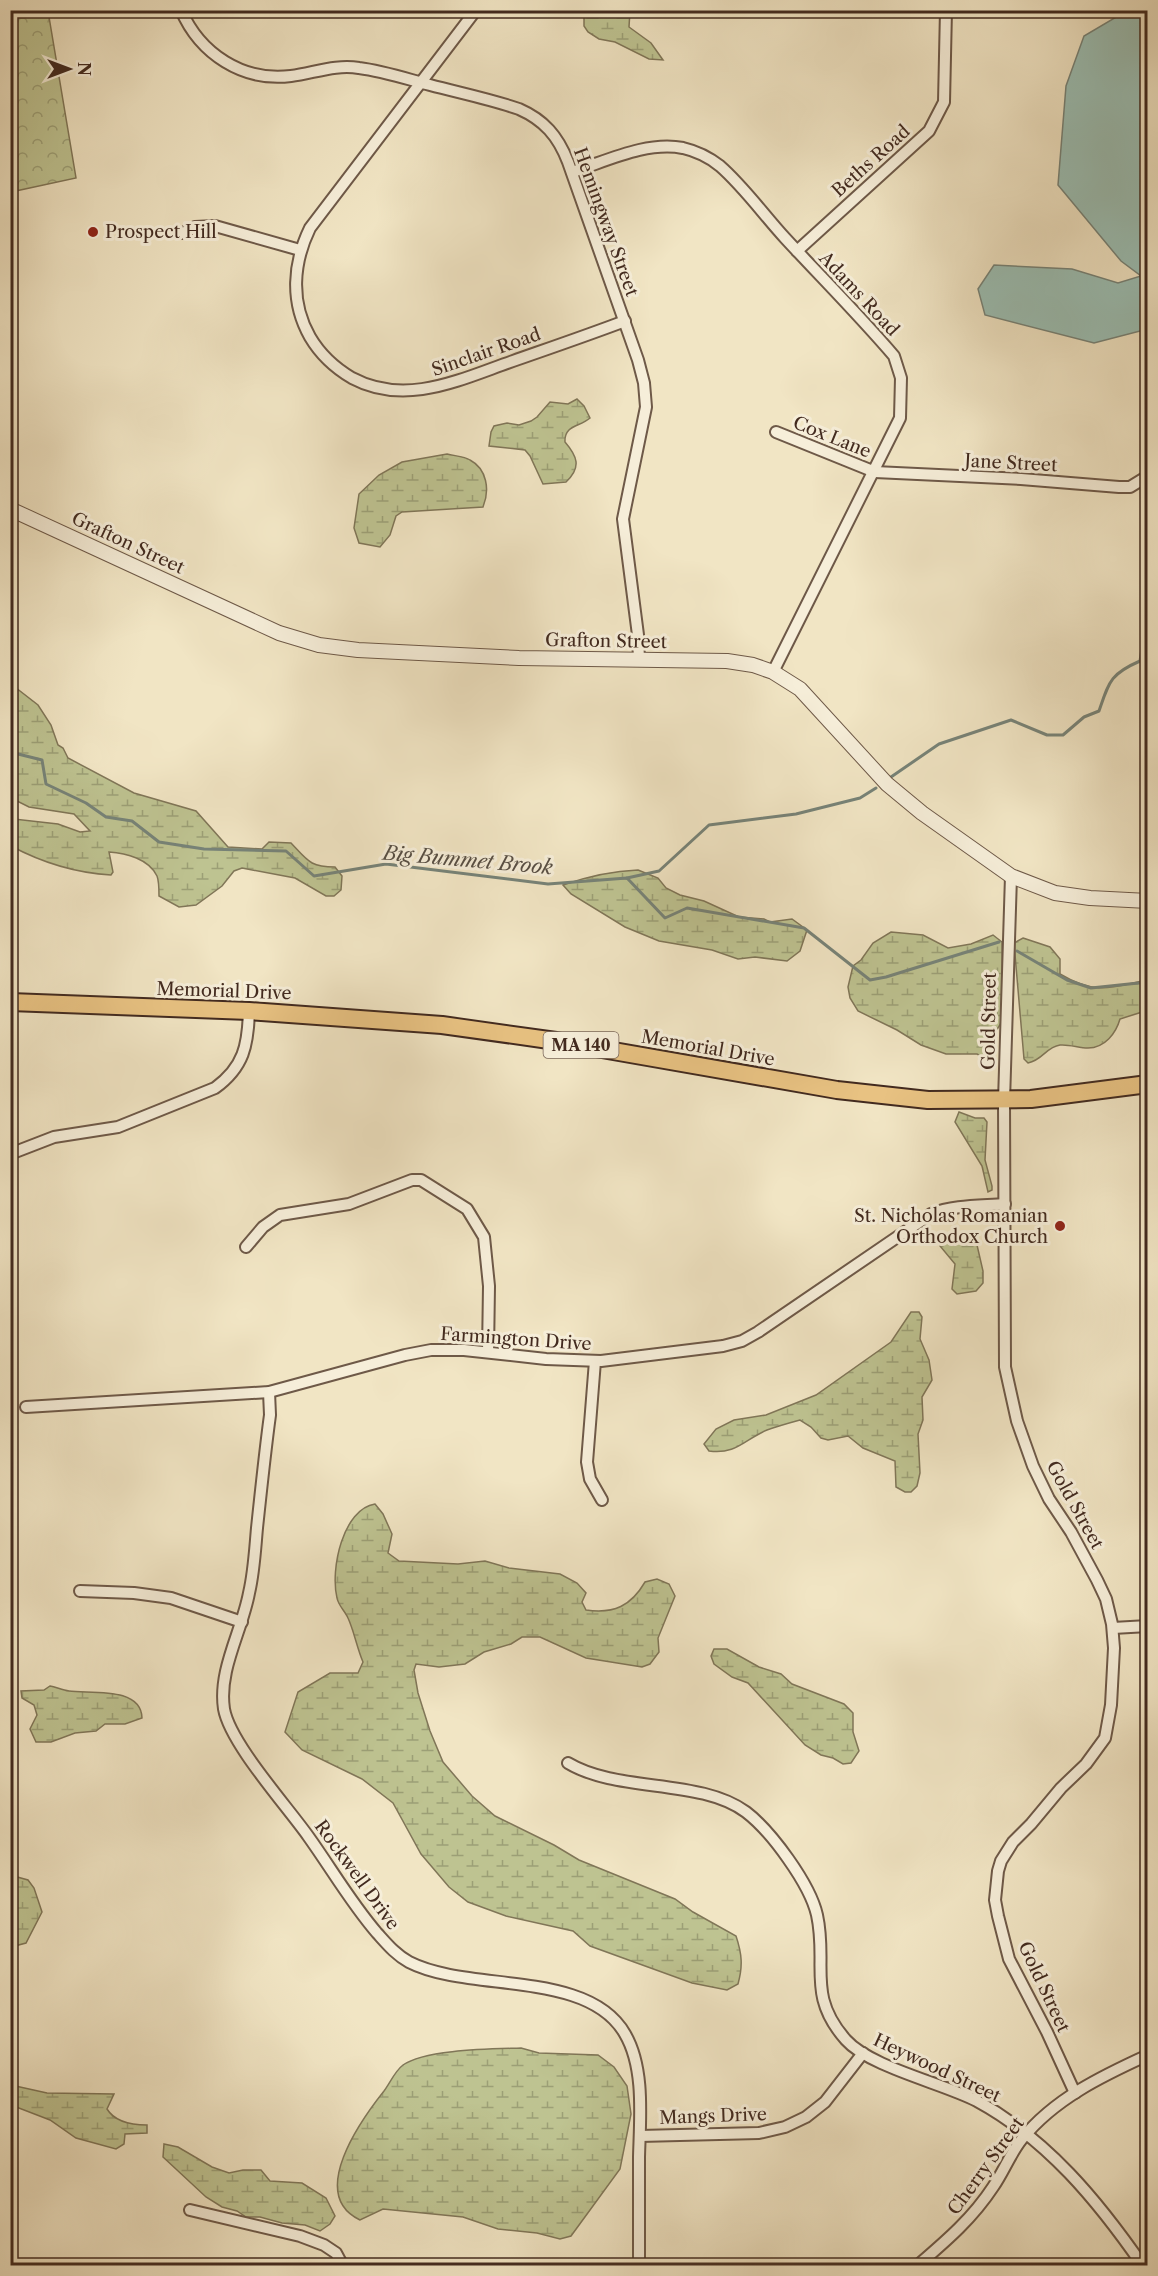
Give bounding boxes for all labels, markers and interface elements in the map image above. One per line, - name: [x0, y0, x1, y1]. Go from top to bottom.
- north arrow: [39, 39, 99, 99]
- text: N: [74, 62, 94, 76]
- street label: Beths Road: [827, 120, 915, 202]
- street label: Hemingway Street: [569, 145, 643, 300]
- place label: Prospect Hill: [105, 221, 217, 243]
- marker: Prospect Hill: [86, 225, 100, 239]
- street label: Adams Road: [814, 246, 904, 341]
- street label: Sinclair Road: [429, 323, 543, 381]
- street label: Cox Lane: [790, 411, 874, 463]
- street label: Jane Street: [961, 449, 1059, 476]
- street label: Grafton Street: [68, 507, 189, 579]
- street label: Grafton Street: [545, 629, 668, 653]
- water label: Big Bummet Brook: [380, 840, 554, 879]
- street label: Gold Street: [977, 971, 1001, 1070]
- street label: Memorial Drive: [156, 978, 292, 1004]
- street label: Memorial Drive: [640, 1025, 776, 1071]
- road number: MA 140: [544, 1032, 618, 1058]
- place label: St. Nicholas Romanian Orthodox Church: [854, 1205, 1048, 1248]
- marker: St. Nicholas Romanian Orthodox Church: [1053, 1219, 1067, 1233]
- street label: Farmington Drive: [440, 1323, 592, 1355]
- street label: Gold Street: [1042, 1457, 1109, 1554]
- street label: Rockwell Drive: [310, 1816, 404, 1934]
- street label: Gold Street: [1013, 1938, 1075, 2036]
- street label: Heywood Street: [870, 2029, 1005, 2107]
- street label: Mangs Drive: [659, 2103, 767, 2129]
- street label: Cherry Street: [943, 2112, 1029, 2219]

